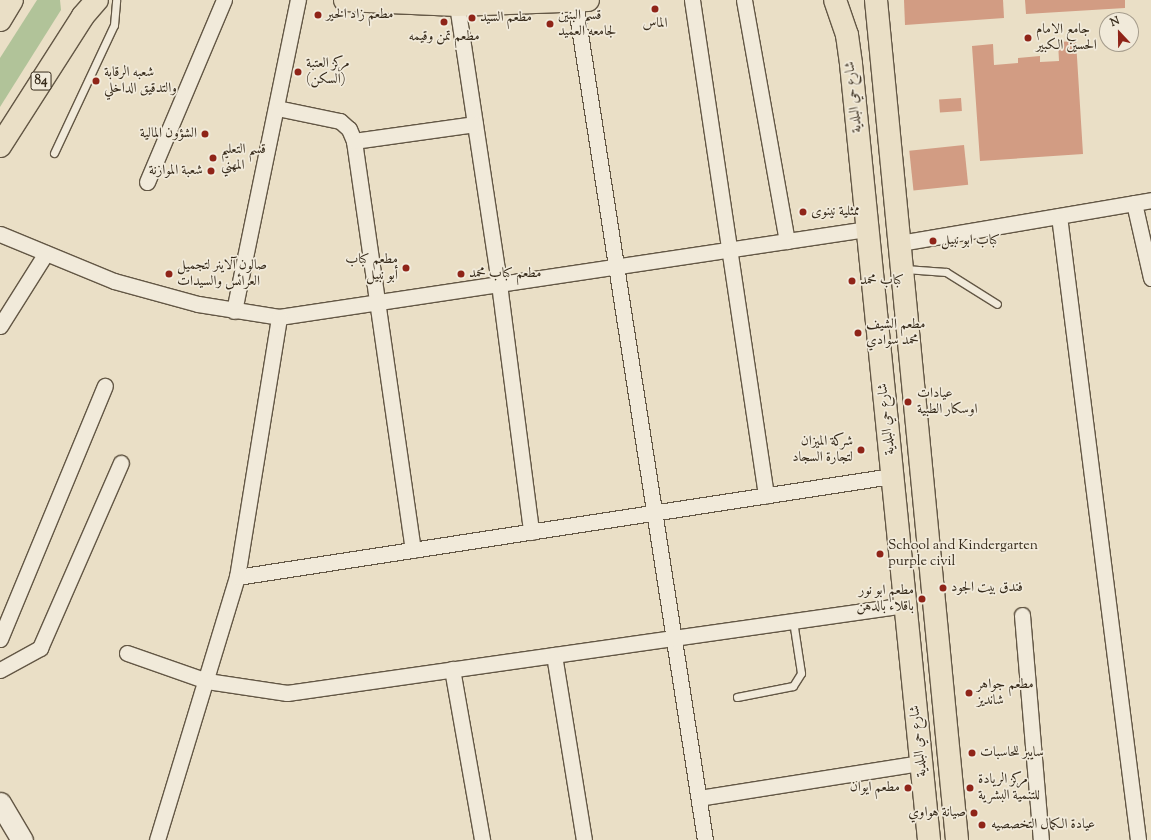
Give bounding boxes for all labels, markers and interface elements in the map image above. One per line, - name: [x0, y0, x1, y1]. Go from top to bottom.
- marker: الماس: [650, 4, 660, 14]
- place label: مطعم زاد الخير: [326, 7, 393, 23]
- place label: قسم البنين لجامعه العميد: [558, 8, 616, 40]
- marker: مطعم زاد الخير: [313, 10, 323, 20]
- place label: مطعم السيد: [480, 10, 532, 26]
- north arrow: [1099, 12, 1139, 52]
- marker: مطعم السيد: [467, 13, 477, 23]
- text: N: [1108, 13, 1122, 31]
- place label: الماس: [642, 16, 668, 32]
- marker: مطعم تمن وقيمه: [439, 17, 449, 27]
- marker: قسم البنين لجامعه العميد: [545, 19, 555, 29]
- place label: جامع الامام الحسين الكبير: [1036, 22, 1097, 54]
- place label: مطعم تمن وقيمه: [408, 29, 480, 45]
- marker: جامع الامام الحسين الكبير: [1023, 33, 1033, 43]
- place label: مركز العتبة (السكن): [306, 56, 350, 88]
- street label: شارع حي البلدية: [842, 60, 866, 134]
- place label: شعبه الرقابة والتدقيق الداخلي: [104, 65, 177, 98]
- marker: مركز العتبة (السكن): [293, 67, 303, 77]
- road number: 84: [30, 70, 52, 92]
- marker: شعبه الرقابة والتدقيق الداخلي: [91, 76, 101, 86]
- place label: الشؤون المالية: [140, 126, 197, 142]
- marker: الشؤون المالية: [200, 129, 210, 139]
- place label: قسم التعليم المهني: [221, 142, 266, 174]
- marker: قسم التعليم المهني: [208, 153, 218, 163]
- place label: شعبة الموازنة: [149, 163, 203, 179]
- marker: شعبة الموازنة: [206, 166, 216, 176]
- place label: ممثلية نينوى: [811, 204, 860, 220]
- marker: ممثلية نينوى: [798, 207, 808, 217]
- place label: كباب ابو نبيل: [941, 233, 1000, 249]
- marker: كباب ابو نبيل: [928, 236, 938, 246]
- place label: مطعم كباب أبو نبيل: [345, 252, 398, 284]
- place label: صالون آلاينر لتجميل العرائس والسيدات: [177, 258, 267, 290]
- marker: مطعم كباب أبو نبيل: [401, 263, 411, 273]
- place label: مطعم كباب محمد: [469, 266, 541, 282]
- marker: صالون آلاينر لتجميل العرائس والسيدات: [164, 269, 174, 279]
- marker: مطعم كباب محمد: [456, 269, 466, 279]
- place label: كباب محمد: [860, 273, 904, 289]
- marker: كباب محمد: [847, 276, 857, 286]
- place label: مطعم الشيف محمد سوادي: [866, 317, 925, 350]
- marker: مطعم الشيف محمد سوادي: [853, 328, 863, 338]
- street label: شارع حي البلدية: [875, 382, 899, 456]
- place label: عيادات اوسكار الطبية: [917, 386, 978, 418]
- marker: عيادات اوسكار الطبية: [902, 396, 914, 408]
- place label: شركة الميزان لتجارة السجاد: [792, 434, 853, 466]
- marker: شركة الميزان لتجارة السجاد: [856, 445, 866, 455]
- place label: School and Kindergarten purple civil: [888, 538, 1038, 570]
- marker: School and Kindergarten purple civil: [875, 549, 885, 559]
- place label: فندق بيت الجود: [951, 580, 1023, 596]
- place label: مطعم ابو نور باقلاء بالدهن: [856, 583, 914, 616]
- marker: فندق بيت الجود: [938, 583, 948, 593]
- marker: مطعم ابو نور باقلاء بالدهن: [917, 594, 927, 604]
- place label: مطعم جواهر شانديز: [977, 677, 1034, 710]
- marker: مطعم جواهر شانديز: [964, 688, 974, 698]
- street label: شارع حي البلدية: [907, 704, 931, 778]
- place label: سايبر للحاسبات: [980, 745, 1044, 761]
- marker: سايبر للحاسبات: [967, 748, 977, 758]
- place label: مركز الريادة للتنمية البشرية: [978, 772, 1040, 804]
- place label: مطعم ايوان: [850, 780, 900, 796]
- marker: مطعم ايوان: [903, 783, 913, 793]
- marker: مركز الريادة للتنمية البشرية: [965, 783, 975, 793]
- place label: صيانة هواوي: [908, 805, 966, 821]
- marker: صيانة هواوي: [969, 808, 979, 818]
- place label: عيادة الكمال التخصصيه: [991, 817, 1095, 833]
- marker: عيادة الكمال التخصصيه: [976, 819, 988, 831]

